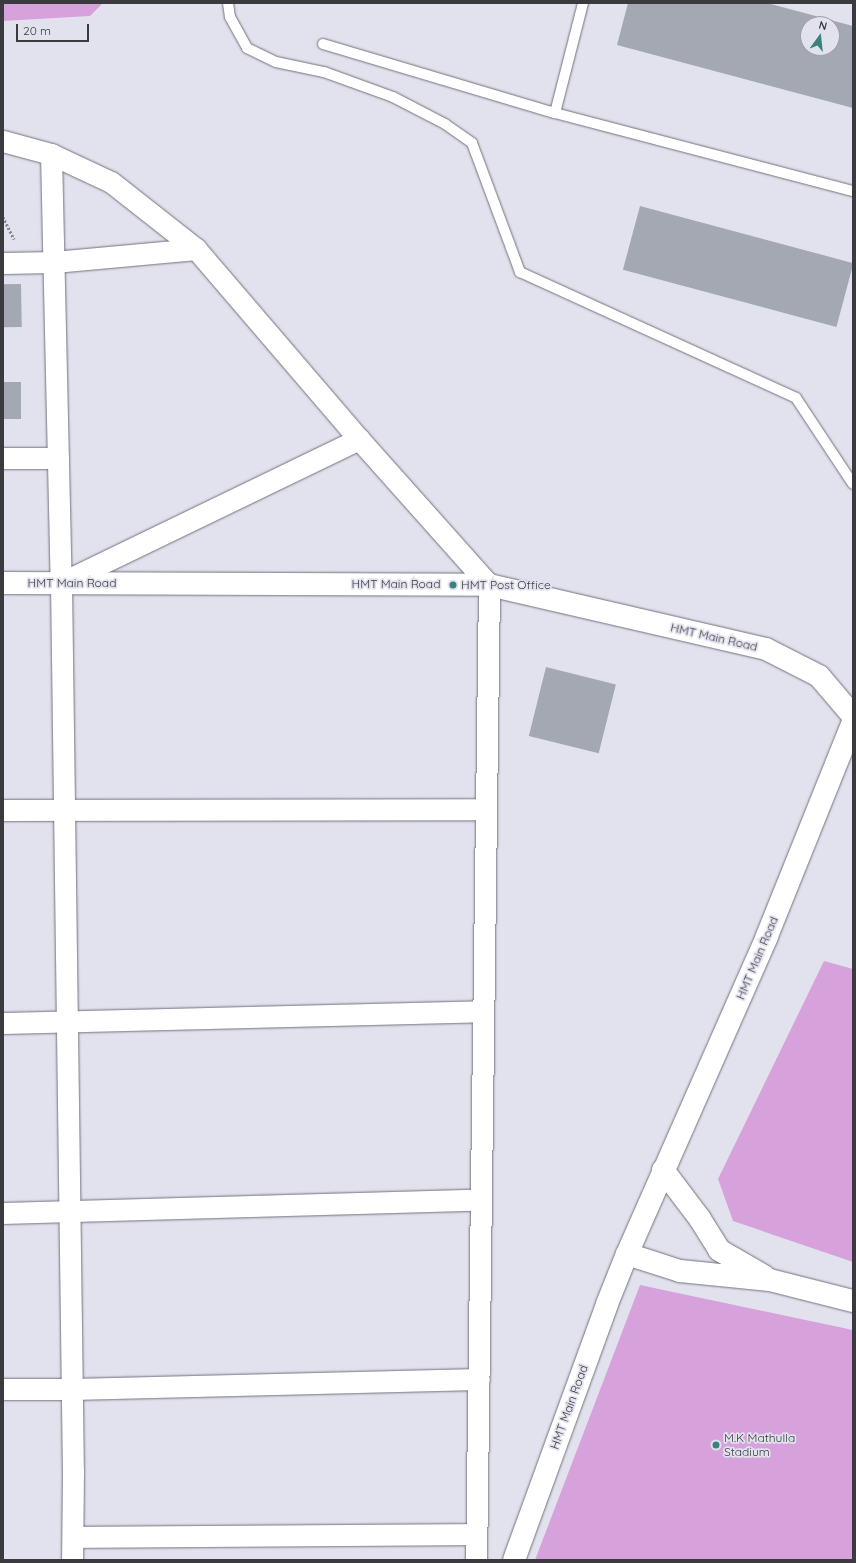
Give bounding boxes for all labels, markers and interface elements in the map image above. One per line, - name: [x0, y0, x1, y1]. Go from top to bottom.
- scale bar: [18, 16, 91, 42]
- north arrow: [800, 16, 840, 56]
- text: N: [817, 18, 829, 33]
- text: 20 m: [23, 23, 51, 38]
- street label: HMT Main Road: [28, 576, 116, 590]
- street label: HMT Main Road: [352, 577, 440, 591]
- place label: HMT Post Office: [461, 578, 551, 592]
- marker: HMT Post Office: [448, 580, 458, 590]
- street label: HMT Main Road: [669, 620, 759, 654]
- street label: HMT Main Road: [733, 914, 781, 1002]
- street label: HMT Main Road: [547, 1363, 591, 1451]
- place label: M.K Mathulla Stadium: [724, 1431, 795, 1459]
- marker: M.K Mathulla Stadium: [711, 1440, 721, 1450]

